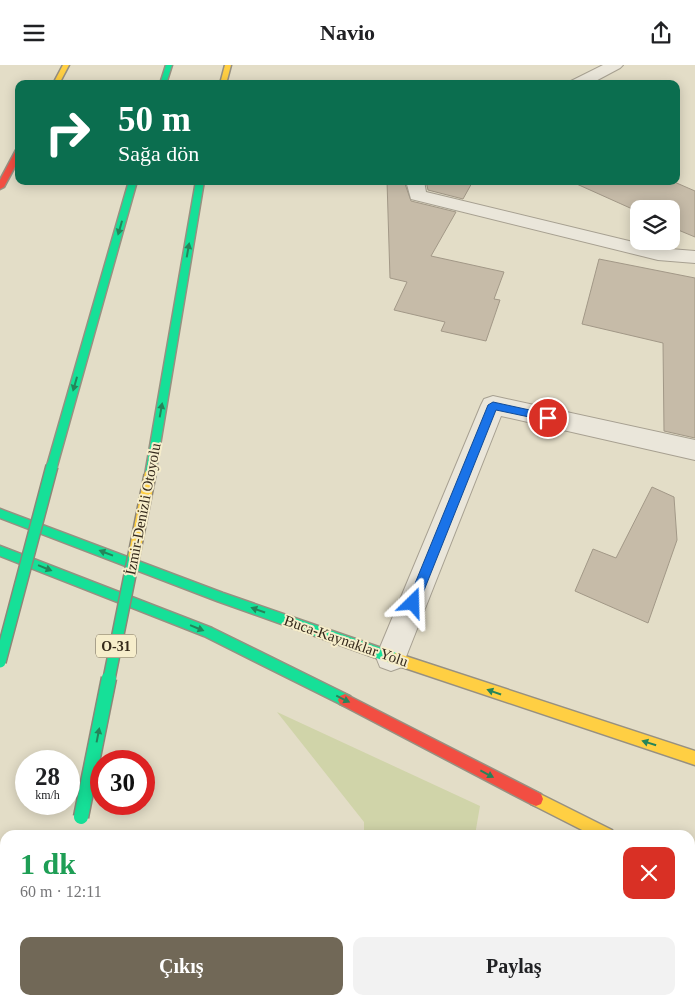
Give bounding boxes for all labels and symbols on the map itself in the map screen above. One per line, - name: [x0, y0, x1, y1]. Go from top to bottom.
- one-way arrow: [115, 221, 123, 236]
- one-way arrow: [185, 241, 193, 257]
- one-way arrow: [71, 377, 79, 392]
- pin: [527, 397, 569, 439]
- one-way arrow: [158, 402, 166, 418]
- street label: İzmir-Denizli Otoyolu: [122, 441, 164, 576]
- one-way arrow: [99, 549, 113, 557]
- one-way arrow: [38, 565, 52, 573]
- position arrow: [386, 576, 438, 628]
- one-way arrow: [250, 606, 265, 614]
- street label: Buca-Kaynaklar Yolu: [282, 612, 411, 670]
- one-way arrow: [189, 625, 204, 632]
- road number: O-31: [96, 635, 136, 657]
- one-way arrow: [487, 688, 502, 695]
- one-way arrow: [335, 695, 350, 703]
- one-way arrow: [94, 727, 102, 743]
- one-way arrow: [641, 739, 656, 746]
- speed limit sign: 30: [90, 750, 155, 815]
- one-way arrow: [480, 770, 494, 778]

